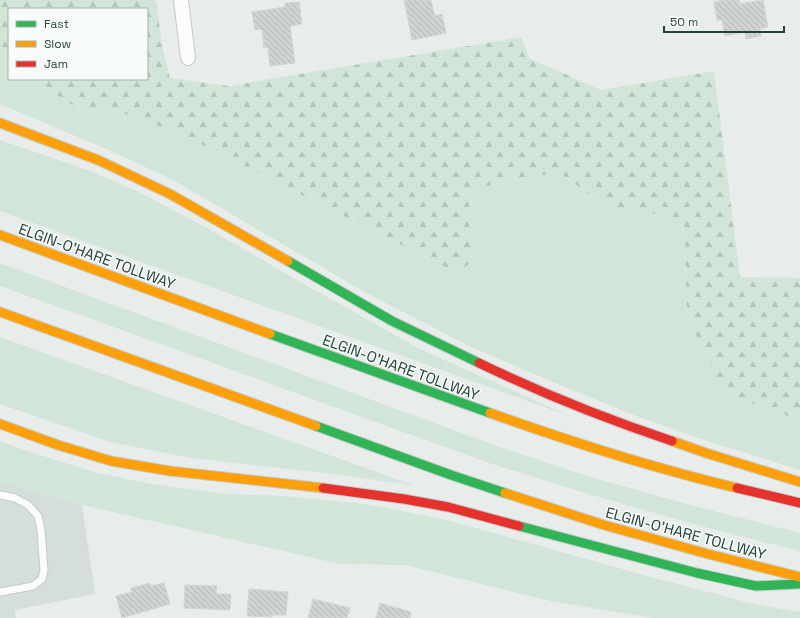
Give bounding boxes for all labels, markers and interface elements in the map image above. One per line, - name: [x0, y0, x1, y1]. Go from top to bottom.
- legend: [8, 8, 148, 80]
- scale bar: [664, 8, 784, 34]
- text: 50 m: [670, 14, 698, 30]
- text: Fast: [44, 16, 69, 32]
- text: Slow: [44, 36, 71, 52]
- text: Jam: [44, 56, 68, 72]
- street label: ELGIN-O'HARE TOLLWAY: [16, 219, 178, 293]
- street label: ELGIN-O'HARE TOLLWAY: [320, 330, 482, 404]
- street label: ELGIN-O'HARE TOLLWAY: [604, 502, 768, 564]

